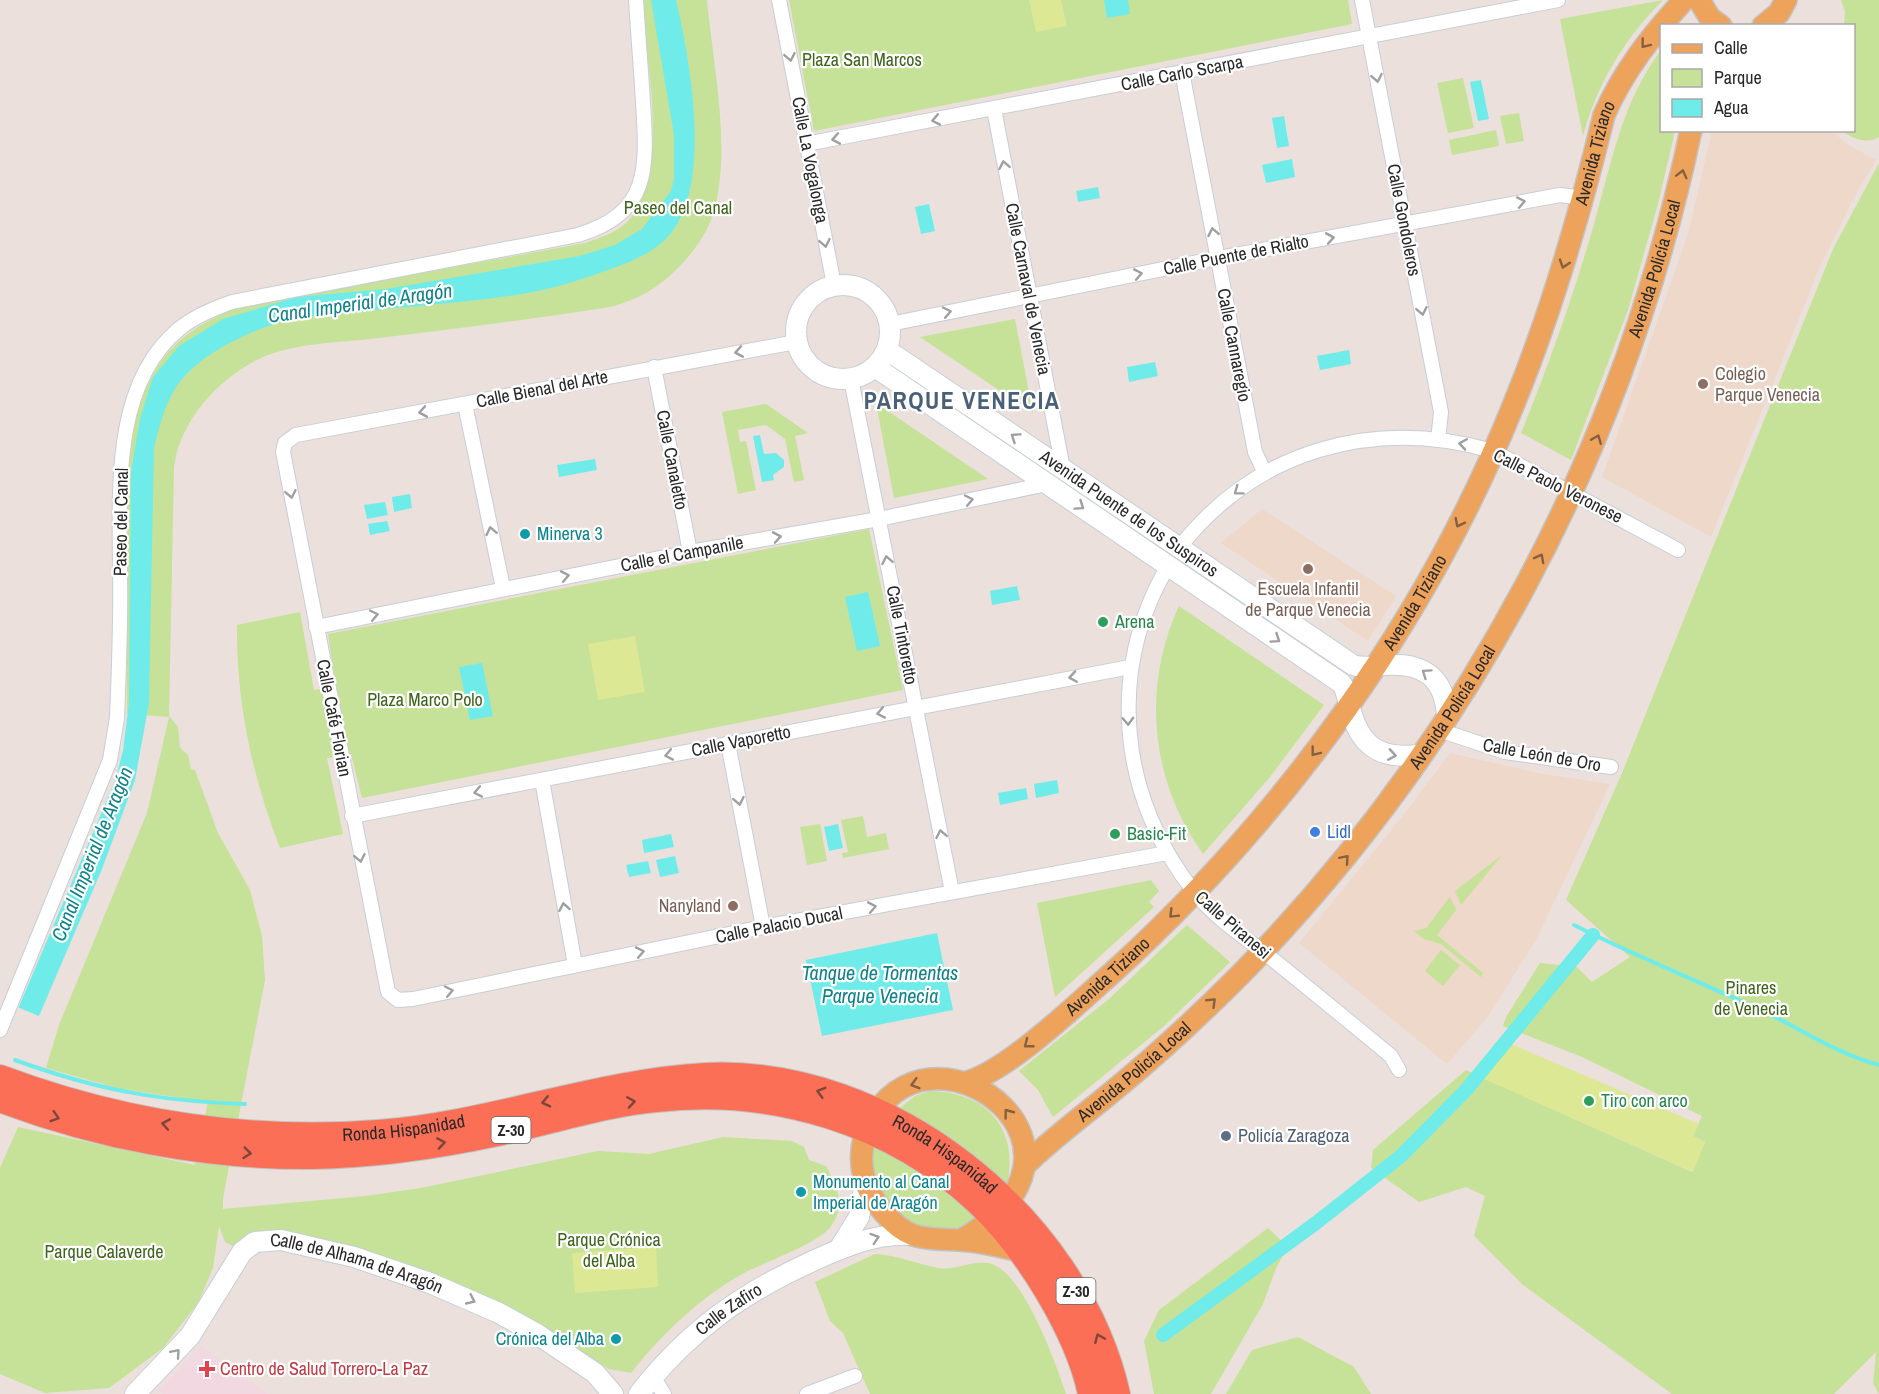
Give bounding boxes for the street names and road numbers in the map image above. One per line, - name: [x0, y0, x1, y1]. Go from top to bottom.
- street label: Calle Carlo Scarpa: [1119, 48, 1245, 97]
- street label: Calle La Vogalonga: [786, 95, 835, 225]
- street label: Avenida Tiziano: [1568, 96, 1621, 209]
- street label: Calle Gondoleros: [1381, 162, 1428, 278]
- street label: Avenida Policía Local: [1621, 197, 1686, 342]
- street label: Calle Carnaval de Venecia: [1000, 201, 1057, 377]
- street label: Calle Puente de Rialto: [1161, 228, 1311, 281]
- street label: Calle Cannaregio: [1211, 286, 1258, 404]
- street label: Calle Bienal del Arte: [474, 363, 610, 414]
- street label: Calle Canaletto: [651, 408, 694, 512]
- street label: Calle Paolo Veronese: [1489, 442, 1627, 529]
- street label: Avenida Puente de los Suspiros: [1034, 443, 1224, 583]
- street label: Paseo del Canal: [107, 468, 134, 576]
- street label: Calle el Campanile: [618, 529, 745, 578]
- street label: Avenida Tiziano: [1376, 550, 1452, 656]
- street label: Calle Tintoretto: [881, 583, 924, 687]
- street label: Avenida Policía Local: [1402, 641, 1501, 775]
- street label: Calle Café Florian: [311, 657, 358, 779]
- street label: Calle Vaporetto: [689, 719, 793, 762]
- street label: Calle León de Oro: [1481, 732, 1603, 777]
- street label: Calle Piranesi: [1190, 885, 1277, 964]
- street label: Calle Palacio Ducal: [713, 900, 845, 949]
- street label: Avenida Tiziano: [1059, 931, 1155, 1022]
- street label: Avenida Policía Local: [1071, 1016, 1196, 1128]
- street label: Ronda Hispanidad: [342, 1108, 467, 1147]
- street label: Ronda Hispanidad: [888, 1108, 1003, 1199]
- road number: Z-30: [492, 1117, 530, 1143]
- street label: Calle de Alhama de Aragón: [269, 1227, 447, 1299]
- street label: Calle Zafiro: [690, 1277, 766, 1341]
- road number: Z-30: [1056, 1278, 1096, 1304]

